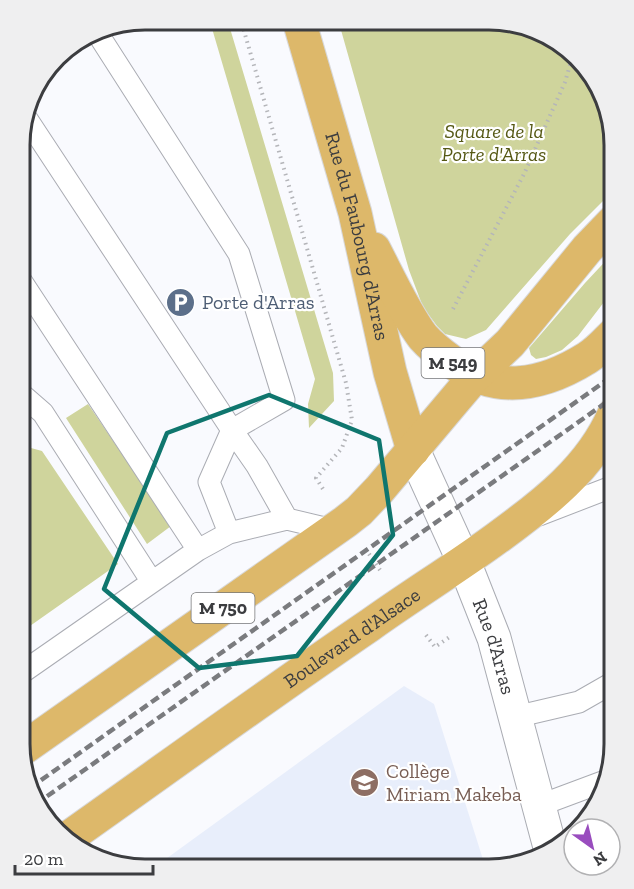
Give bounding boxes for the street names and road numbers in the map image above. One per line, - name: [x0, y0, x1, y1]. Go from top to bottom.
- street label: Rue du Faubourg d'Arras: [320, 129, 395, 343]
- road number: M 549: [422, 348, 484, 378]
- street label: Boulevard d'Alsace: [279, 582, 425, 693]
- road number: M 750: [192, 593, 254, 623]
- street label: Rue d'Arras: [468, 595, 521, 697]

